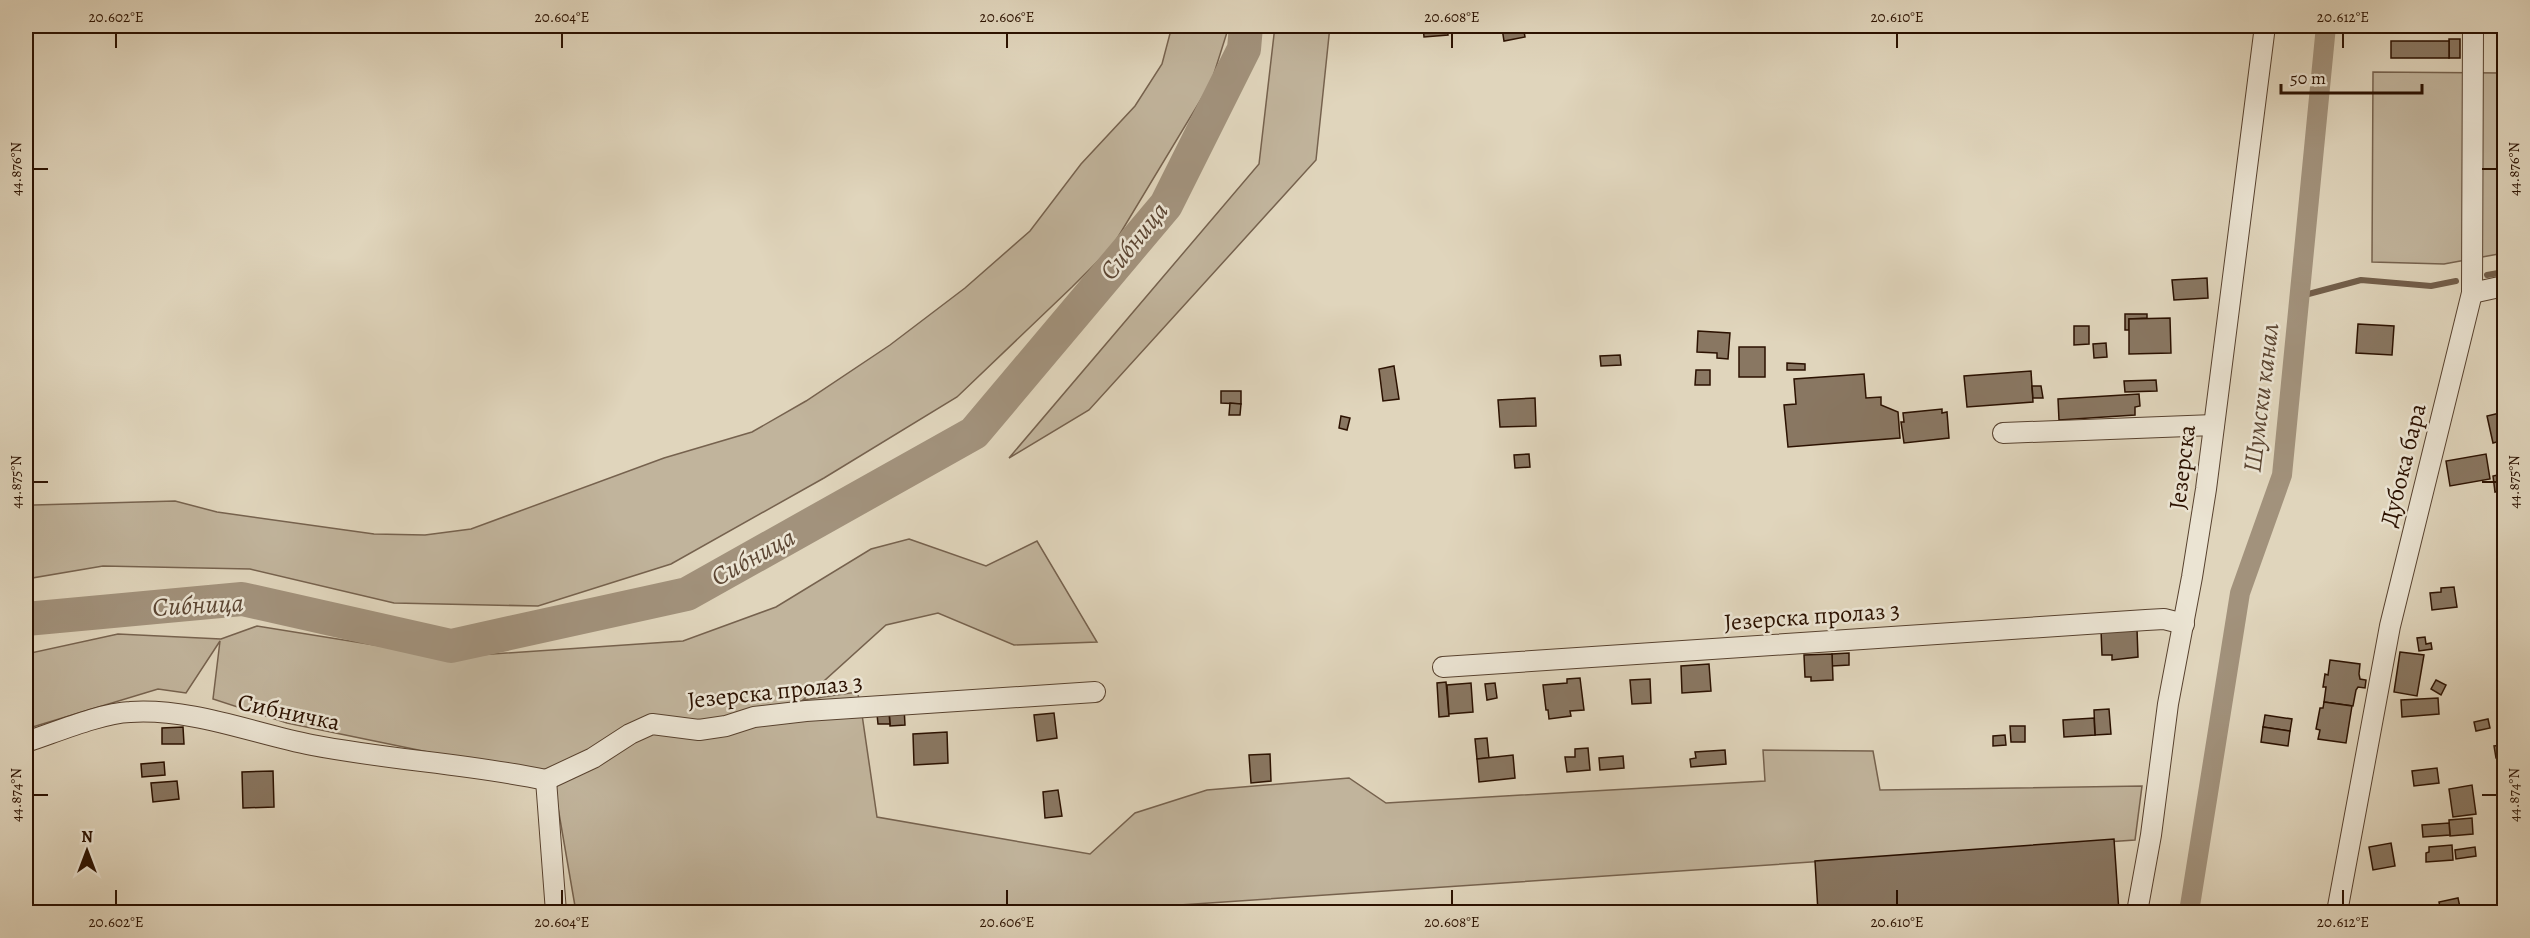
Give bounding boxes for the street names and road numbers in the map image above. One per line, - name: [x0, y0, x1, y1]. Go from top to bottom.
- street label: Дубока бара: [2372, 400, 2434, 530]
- street label: Језерска: [2161, 423, 2203, 511]
- street label: Језерска пролаз 3: [1723, 594, 1901, 638]
- street label: Језерска пролаз 3: [686, 666, 864, 716]
- street label: Сибничка: [235, 686, 343, 738]

